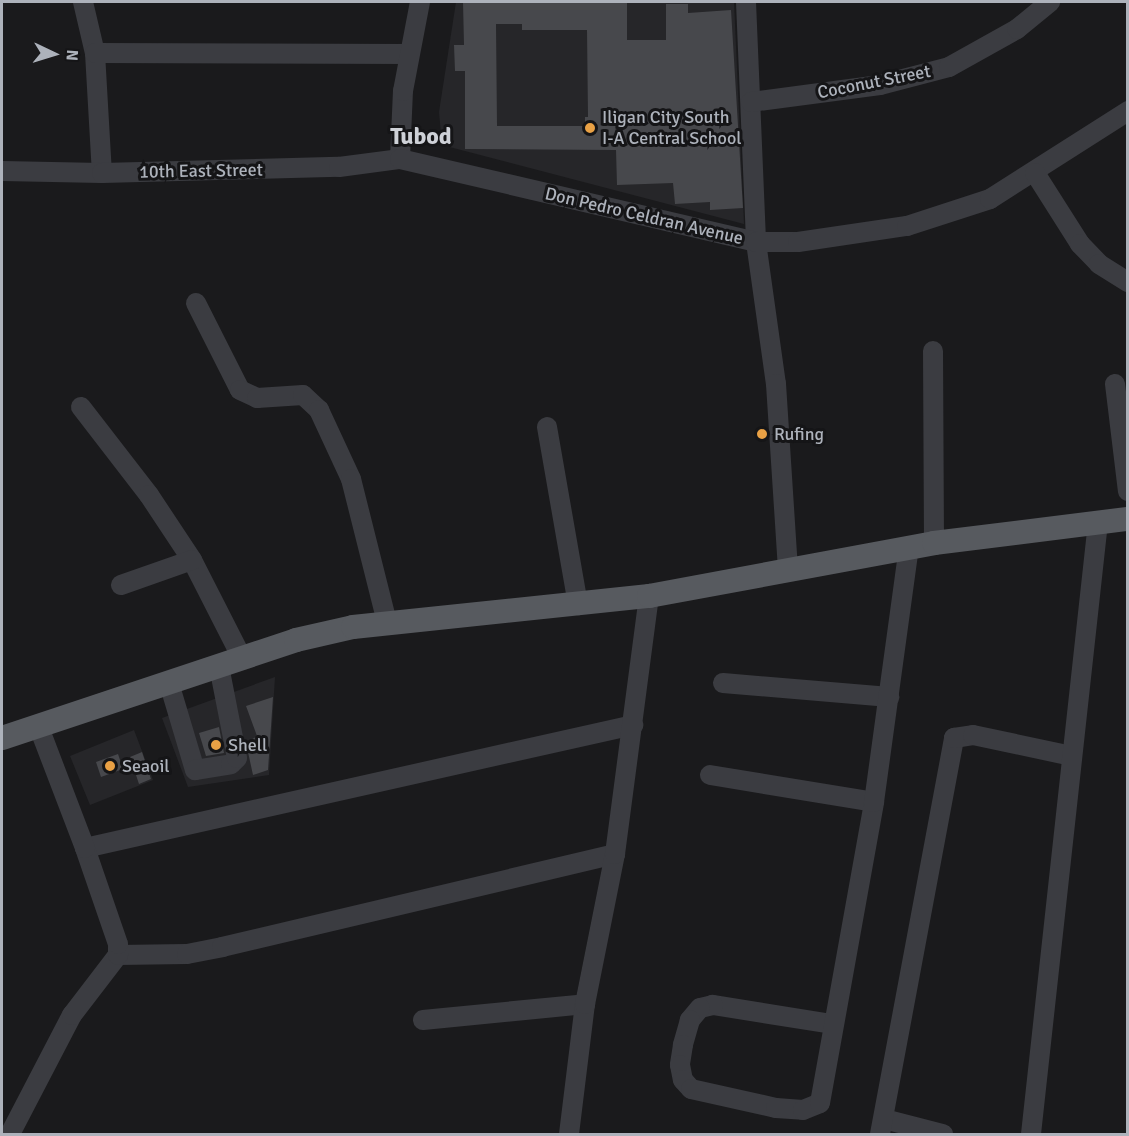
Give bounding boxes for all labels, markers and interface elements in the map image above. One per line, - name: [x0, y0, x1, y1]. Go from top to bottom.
- north arrow: [24, 24, 84, 84]
- text: N: [62, 49, 82, 62]
- street label: Coconut Street: [816, 60, 932, 104]
- place label: Iligan City South I-A Central School: [602, 107, 742, 150]
- marker: Iligan City South I-A Central School: [583, 121, 597, 135]
- district label: Tubod: [390, 123, 452, 151]
- street label: 10th East Street: [139, 159, 263, 183]
- street label: Don Pedro Celdran Avenue: [543, 183, 745, 249]
- place label: Rufing: [774, 423, 824, 445]
- marker: Rufing: [755, 427, 769, 441]
- place label: Shell: [228, 734, 267, 756]
- marker: Shell: [209, 738, 223, 752]
- place label: Seaoil: [122, 755, 170, 777]
- marker: Seaoil: [103, 759, 117, 773]

